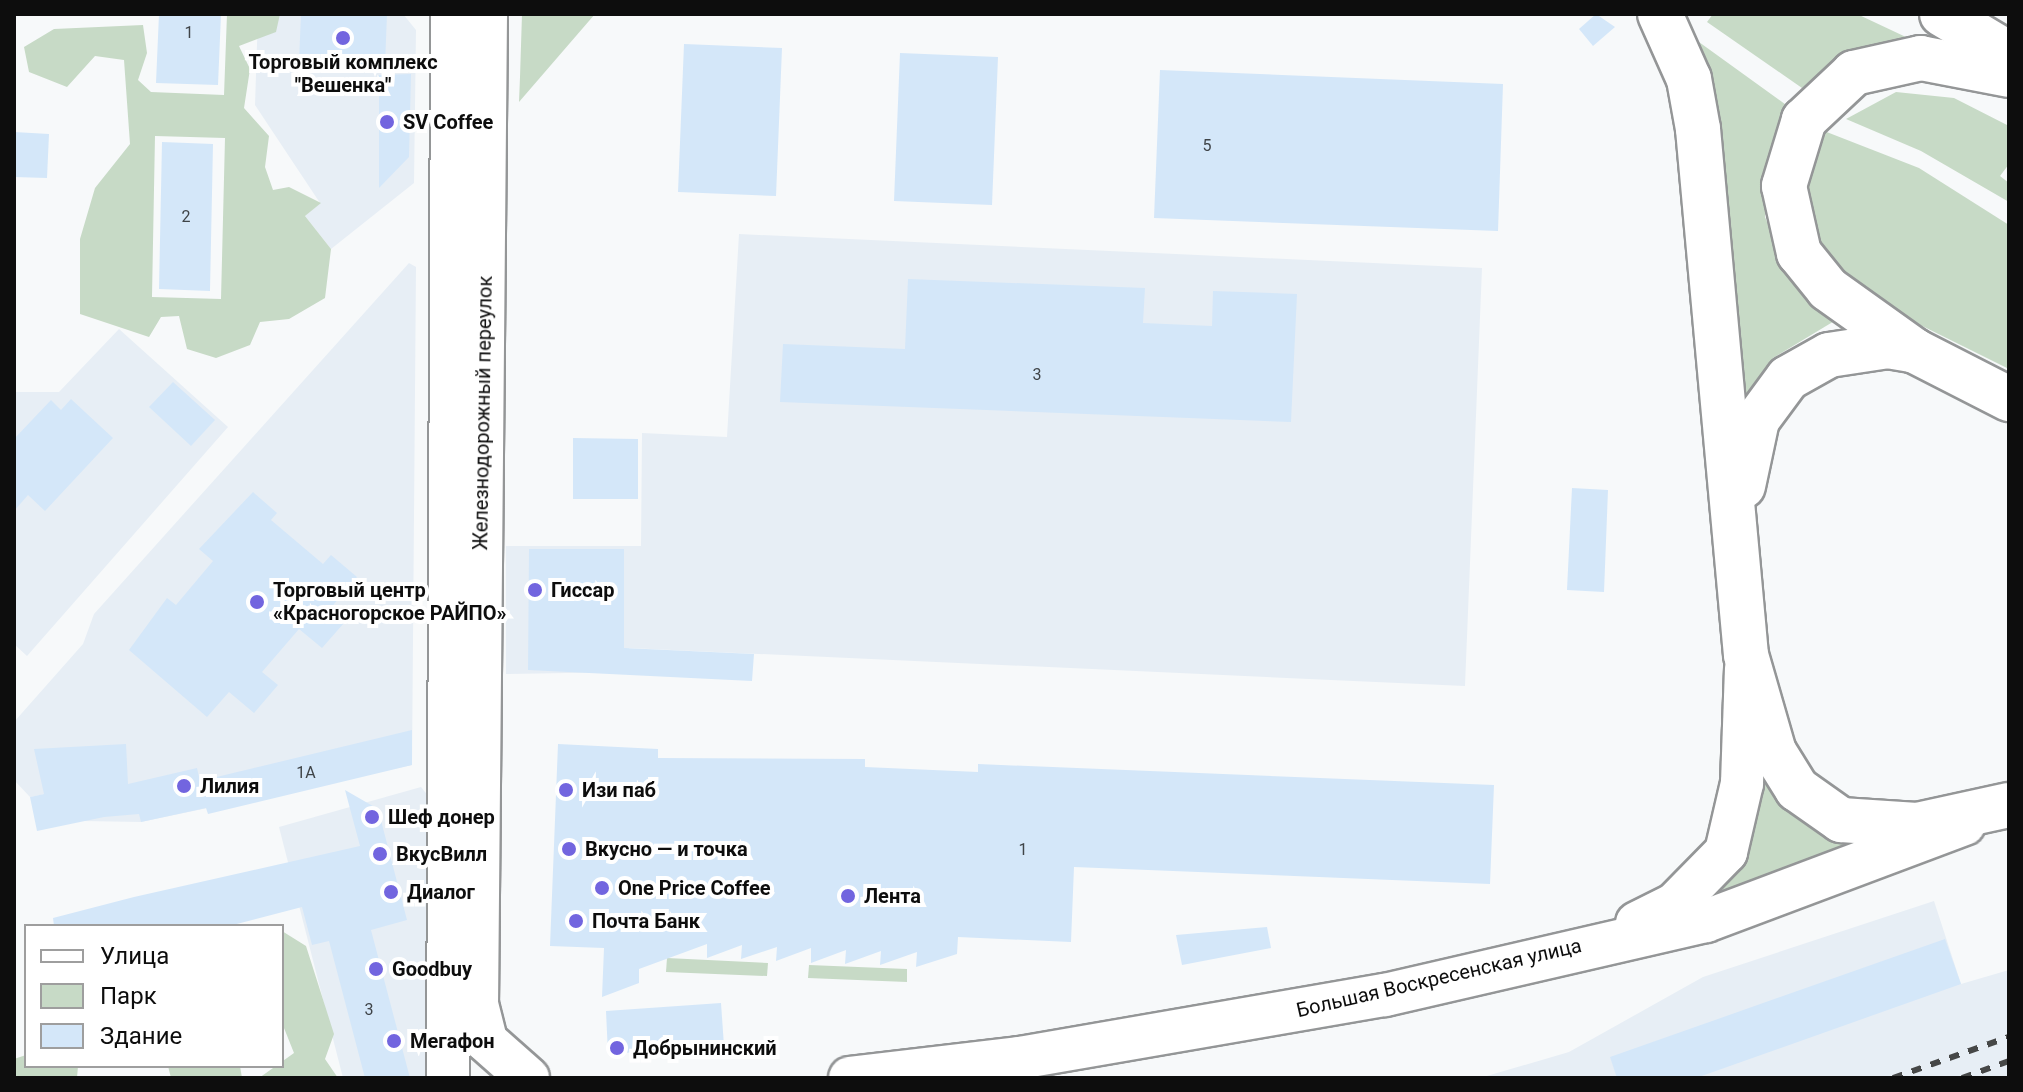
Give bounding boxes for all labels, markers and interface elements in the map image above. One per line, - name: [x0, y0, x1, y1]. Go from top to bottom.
- house number: 1: [185, 23, 193, 43]
- marker: Торговый комплекс "Вешенка": [334, 29, 352, 47]
- place label: Торговый комплекс "Вешенка": [248, 50, 438, 97]
- place label: SV Coffee: [403, 110, 493, 134]
- marker: SV Coffee: [378, 113, 396, 131]
- house number: 5: [1203, 136, 1211, 156]
- house number: 2: [182, 207, 190, 227]
- street label: Железнодорожный переулок: [469, 276, 497, 550]
- house number: 3: [1033, 365, 1041, 385]
- place label: Торговый центр «Красногорское РАЙПО»: [273, 578, 506, 625]
- place label: Гиссар: [551, 578, 614, 602]
- marker: Гиссар: [526, 581, 544, 599]
- marker: Торговый центр «Красногорское РАЙПО»: [248, 593, 266, 611]
- house number: 1А: [296, 763, 316, 783]
- place label: Лилия: [200, 774, 259, 798]
- marker: Лилия: [175, 777, 193, 795]
- place label: Изи паб: [582, 778, 656, 802]
- marker: Изи паб: [557, 781, 575, 799]
- place label: Шеф донер: [388, 805, 495, 829]
- marker: Шеф донер: [363, 808, 381, 826]
- place label: Вкусно — и точка: [585, 837, 748, 861]
- marker: Вкусно — и точка: [560, 840, 578, 858]
- house number: 1: [1019, 840, 1027, 860]
- place label: ВкусВилл: [396, 842, 487, 866]
- marker: ВкусВилл: [371, 845, 389, 863]
- place label: One Price Coffee: [618, 876, 771, 900]
- marker: One Price Coffee: [593, 879, 611, 897]
- place label: Диалог: [407, 880, 475, 904]
- marker: Диалог: [382, 883, 400, 901]
- place label: Лента: [864, 884, 921, 908]
- marker: Лента: [839, 887, 857, 905]
- place label: Почта Банк: [592, 909, 700, 933]
- marker: Почта Банк: [567, 912, 585, 930]
- legend: [24, 924, 284, 1068]
- street label: Большая Воскресенская улица: [1294, 933, 1584, 1023]
- text: Улица: [100, 942, 169, 970]
- place label: Goodbuy: [392, 957, 472, 981]
- marker: Goodbuy: [367, 960, 385, 978]
- text: Парк: [100, 982, 157, 1010]
- house number: 3: [365, 1000, 373, 1020]
- text: Здание: [100, 1022, 182, 1050]
- place label: Мегафон: [410, 1029, 495, 1053]
- marker: Мегафон: [385, 1032, 403, 1050]
- place label: Добрынинский: [633, 1036, 777, 1060]
- marker: Добрынинский: [608, 1039, 626, 1057]

